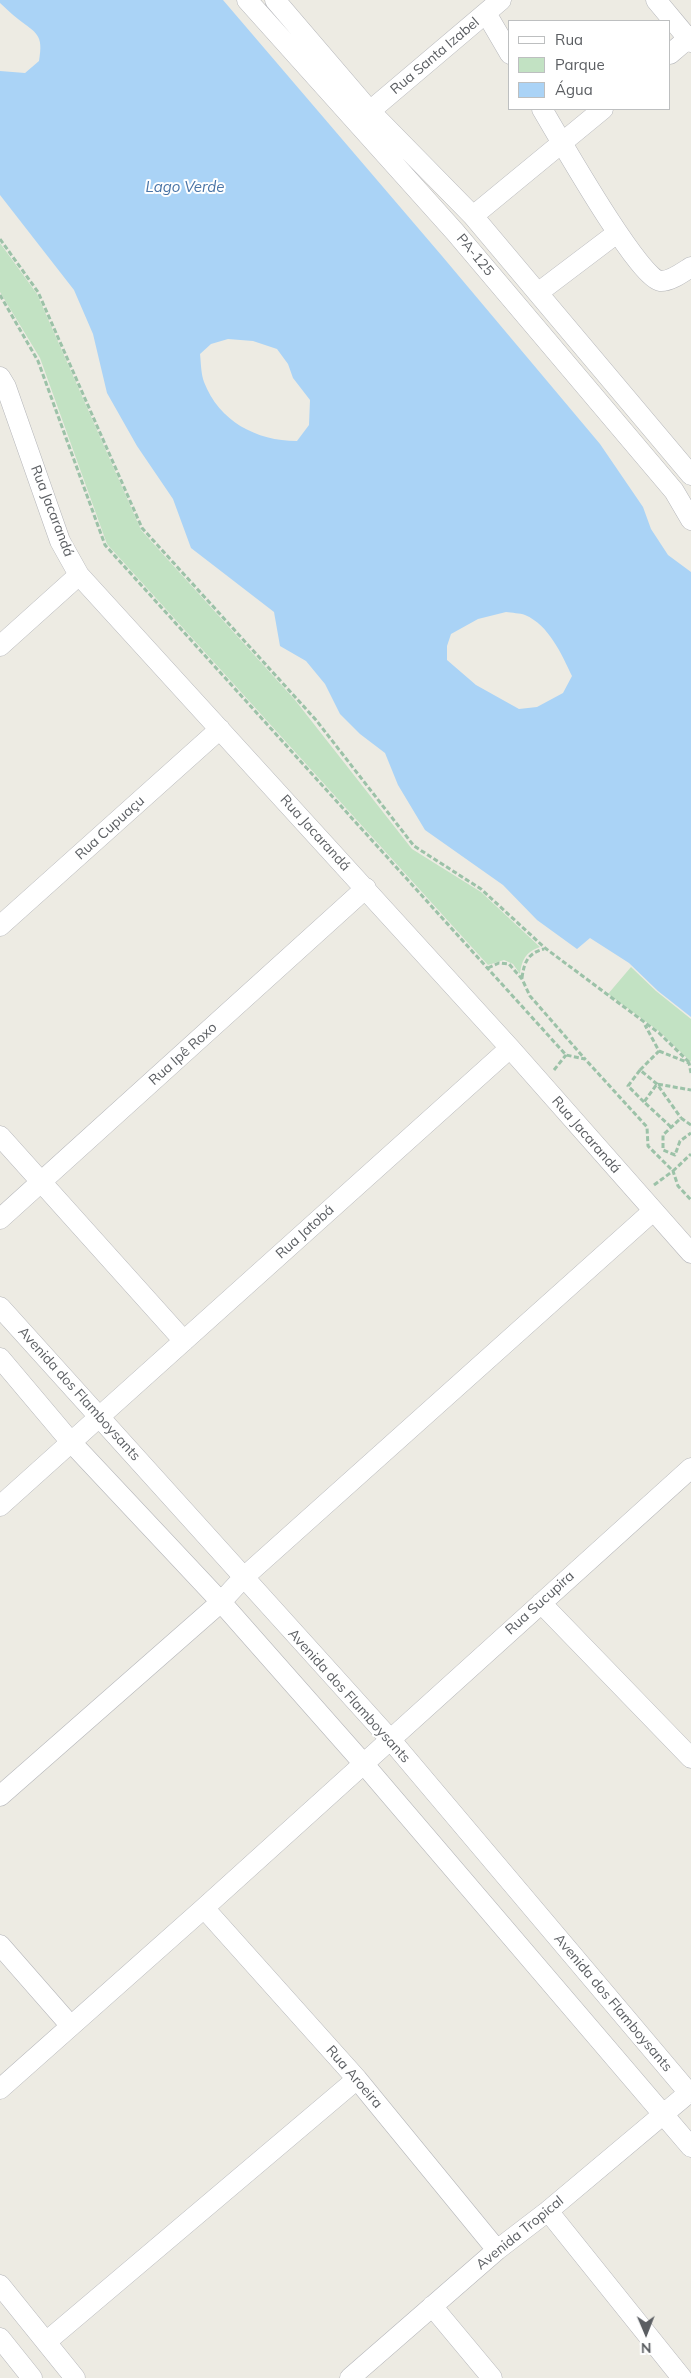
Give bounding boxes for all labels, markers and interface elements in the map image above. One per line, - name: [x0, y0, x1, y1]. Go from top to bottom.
- street label: Rua Santa Izabel: [387, 14, 483, 98]
- legend: [508, 20, 671, 110]
- text: Rua: [555, 30, 583, 49]
- text: Parque: [555, 55, 605, 74]
- text: Água: [555, 80, 593, 99]
- water label: Lago Verde: [146, 178, 224, 196]
- street label: PA-125: [453, 231, 497, 279]
- street label: Rua Jacarandá: [27, 463, 77, 559]
- street label: Rua Jacarandá: [276, 792, 354, 874]
- street label: Rua Cupuaçu: [72, 793, 148, 863]
- street label: Rua Ipê Roxo: [145, 1019, 221, 1089]
- street label: Rua Jacarandá: [548, 1093, 624, 1177]
- street label: Rua Jatobá: [272, 1202, 338, 1262]
- street label: Avenida dos Flamboysants: [14, 1323, 144, 1465]
- street label: Rua Sucupira: [502, 1568, 578, 1638]
- street label: Avenida dos Flamboysants: [284, 1625, 414, 1767]
- street label: Avenida dos Flamboysants: [550, 1931, 676, 2075]
- street label: Rua Aroeira: [322, 2042, 386, 2112]
- street label: Avenida Tropical: [473, 2193, 567, 2273]
- north arrow: [621, 2308, 671, 2358]
- text: N: [641, 2339, 652, 2357]

